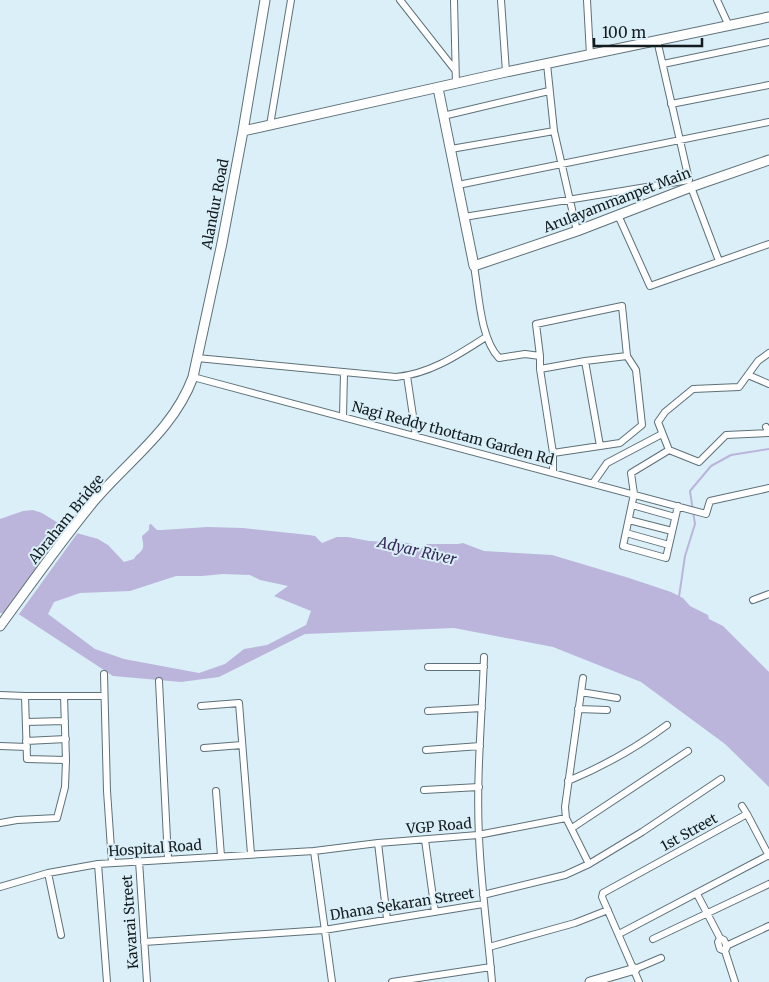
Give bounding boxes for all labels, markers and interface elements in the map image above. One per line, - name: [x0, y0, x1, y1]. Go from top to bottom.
- scale bar: [594, 15, 702, 47]
- text: 100 m: [602, 23, 646, 42]
- street label: Alandur Road: [197, 157, 233, 252]
- street label: Arulayammanpet Main: [540, 164, 693, 237]
- street label: Nagi Reddy thottam Garden Rd: [350, 397, 557, 469]
- street label: Abraham Bridge: [24, 471, 108, 568]
- water label: Adyar River: [375, 532, 459, 569]
- street label: 1st Street: [658, 809, 721, 855]
- street label: VGP Road: [405, 814, 473, 838]
- street label: Hospital Road: [108, 836, 203, 860]
- street label: Kavarai Street: [118, 874, 142, 970]
- street label: Dhana Sekaran Street: [329, 884, 476, 924]

